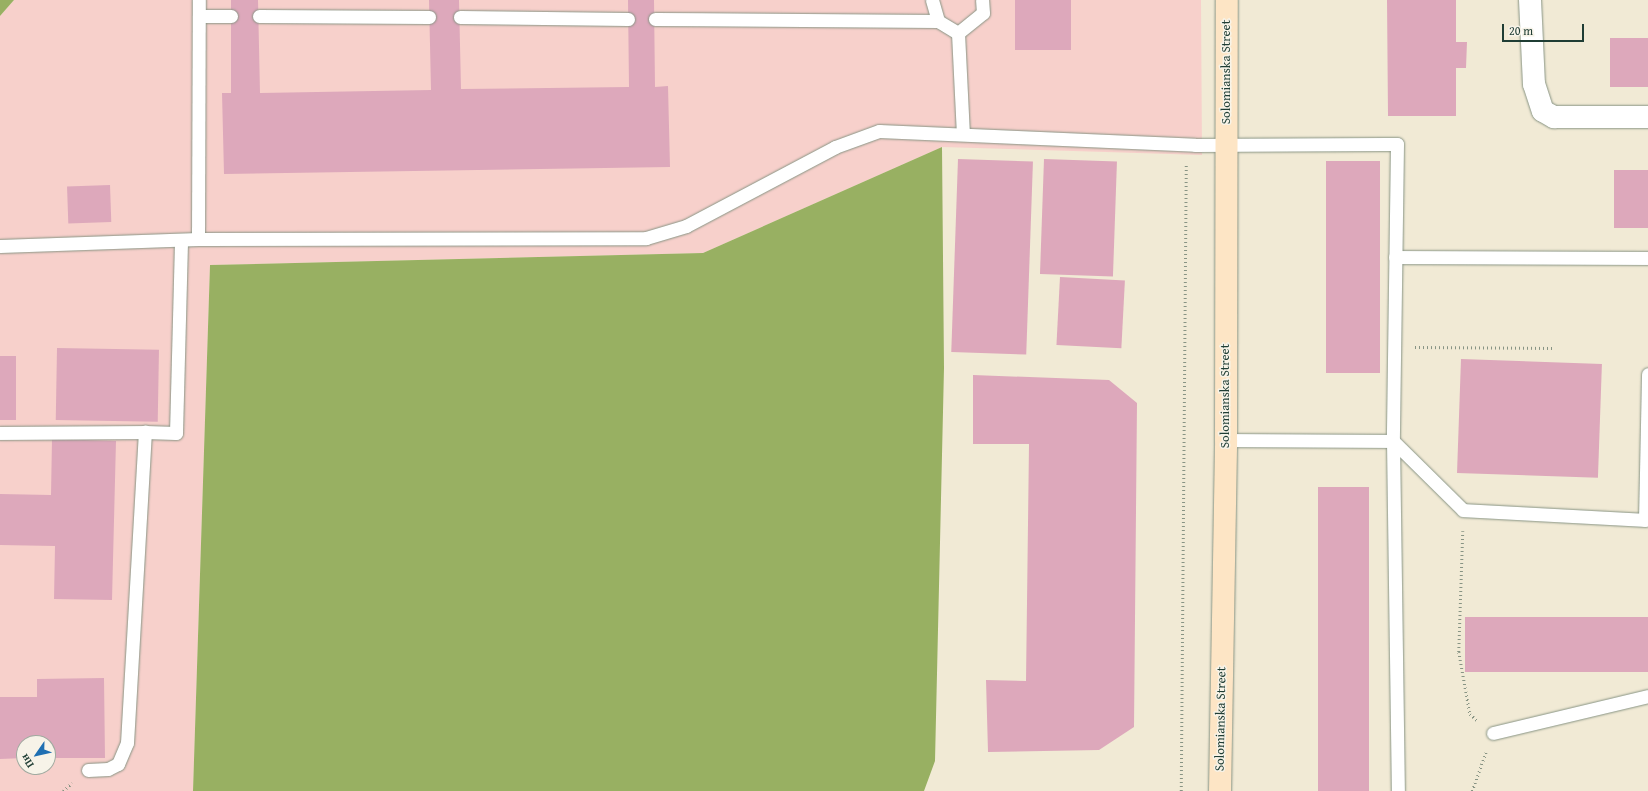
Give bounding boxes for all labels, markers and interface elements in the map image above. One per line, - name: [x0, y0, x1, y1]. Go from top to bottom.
- scale bar: [1504, 16, 1586, 42]
- street label: Solomianska Street: [1218, 20, 1234, 124]
- text: 20 m: [1509, 22, 1533, 39]
- street label: Solomianska Street: [1217, 344, 1233, 448]
- street label: Solomianska Street: [1212, 667, 1230, 771]
- north arrow: [16, 735, 56, 775]
- text: Пн: [16, 751, 37, 771]

